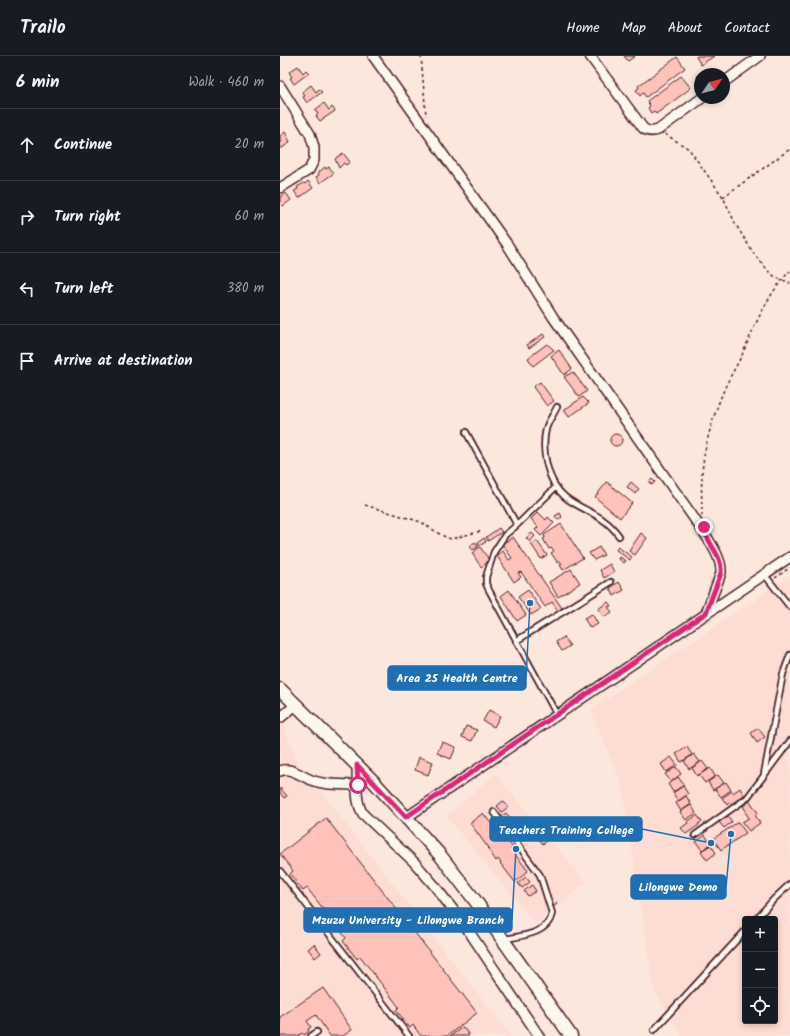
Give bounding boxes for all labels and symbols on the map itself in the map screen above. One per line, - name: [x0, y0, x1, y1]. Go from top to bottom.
- north arrow: [694, 68, 730, 104]
- route end: [695, 518, 713, 536]
- callout: Area 25 Health Centre: [388, 666, 526, 690]
- text: Area 25 Health Centre: [396, 669, 518, 688]
- route start: [349, 776, 367, 794]
- callout: Teachers Training College: [490, 817, 642, 841]
- text: Teachers Training College: [498, 821, 634, 840]
- callout: Lilongwe Demo: [631, 875, 726, 899]
- text: Lilongwe Demo: [639, 878, 718, 897]
- callout: Mzuzu University - Lilongwe Branch: [304, 908, 512, 932]
- text: Mzuzu University - Lilongwe Branch: [312, 911, 504, 930]

